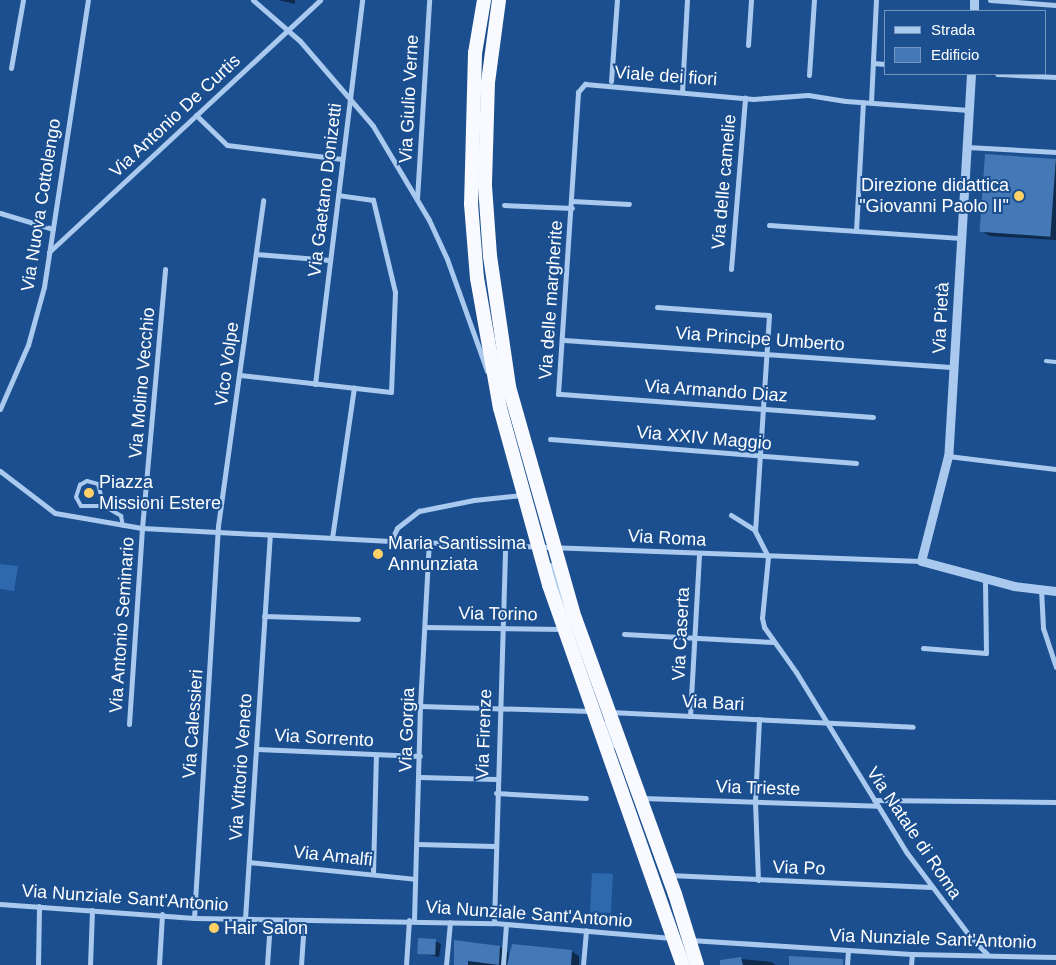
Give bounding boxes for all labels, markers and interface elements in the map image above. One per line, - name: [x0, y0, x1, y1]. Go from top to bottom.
- legend: [884, 10, 1046, 75]
- text: Strada: [931, 21, 975, 38]
- street label: Via Giulio Verne: [395, 34, 423, 164]
- text: Edificio: [931, 46, 979, 63]
- street label: Via Antonio De Curtis: [105, 50, 245, 182]
- street label: Viale dei fiori: [614, 62, 718, 90]
- street label: Via Gaetano Donizetti: [304, 102, 346, 278]
- street label: Via delle camelie: [707, 113, 741, 251]
- street label: Via Nuova Cottolengo: [17, 117, 65, 293]
- place label: Direzione didattica "Giovanni Paolo II": [859, 175, 1009, 218]
- marker: Direzione didattica "Giovanni Paolo II": [1013, 190, 1025, 202]
- street label: Via delle margherite: [535, 220, 567, 380]
- street label: Via Pietà: [928, 282, 954, 354]
- street label: Via Molino Vecchio: [125, 306, 159, 460]
- street label: Vico Volpe: [210, 321, 244, 407]
- street label: Via Principe Umberto: [675, 322, 845, 356]
- street label: Via Armando Diaz: [643, 375, 789, 407]
- street label: Via XXIV Maggio: [635, 421, 773, 455]
- place label: Piazza Missioni Estere: [99, 472, 221, 514]
- marker: Piazza Missioni Estere: [83, 487, 95, 499]
- street label: Via Roma: [627, 525, 707, 551]
- place label: Maria Santissima Annunziata: [388, 533, 526, 576]
- street label: Via Antonio Seminario: [105, 536, 139, 714]
- marker: Maria Santissima Annunziata: [372, 548, 384, 560]
- street label: Via Caserta: [668, 587, 694, 681]
- street label: Via Torino: [458, 603, 538, 625]
- street label: Via Calessieri: [178, 669, 208, 779]
- street label: Via Gorgia: [395, 687, 419, 773]
- street label: Via Firenze: [472, 688, 496, 780]
- street label: Via Bari: [681, 691, 745, 715]
- street label: Via Vittorio Veneto: [225, 693, 257, 841]
- street label: Via Sorrento: [274, 725, 374, 751]
- street label: Via Natale di Roma: [862, 763, 966, 903]
- street label: Via Trieste: [715, 776, 801, 800]
- street label: Via Amalfi: [292, 841, 374, 871]
- street label: Via Po: [772, 856, 826, 880]
- street label: Via Nunziale Sant'Antonio: [21, 880, 229, 916]
- street label: Via Nunziale Sant'Antonio: [425, 896, 633, 932]
- place label: Hair Salon: [224, 917, 308, 939]
- marker: Hair Salon: [208, 922, 220, 934]
- street label: Via Nunziale Sant'Antonio: [829, 925, 1037, 953]

